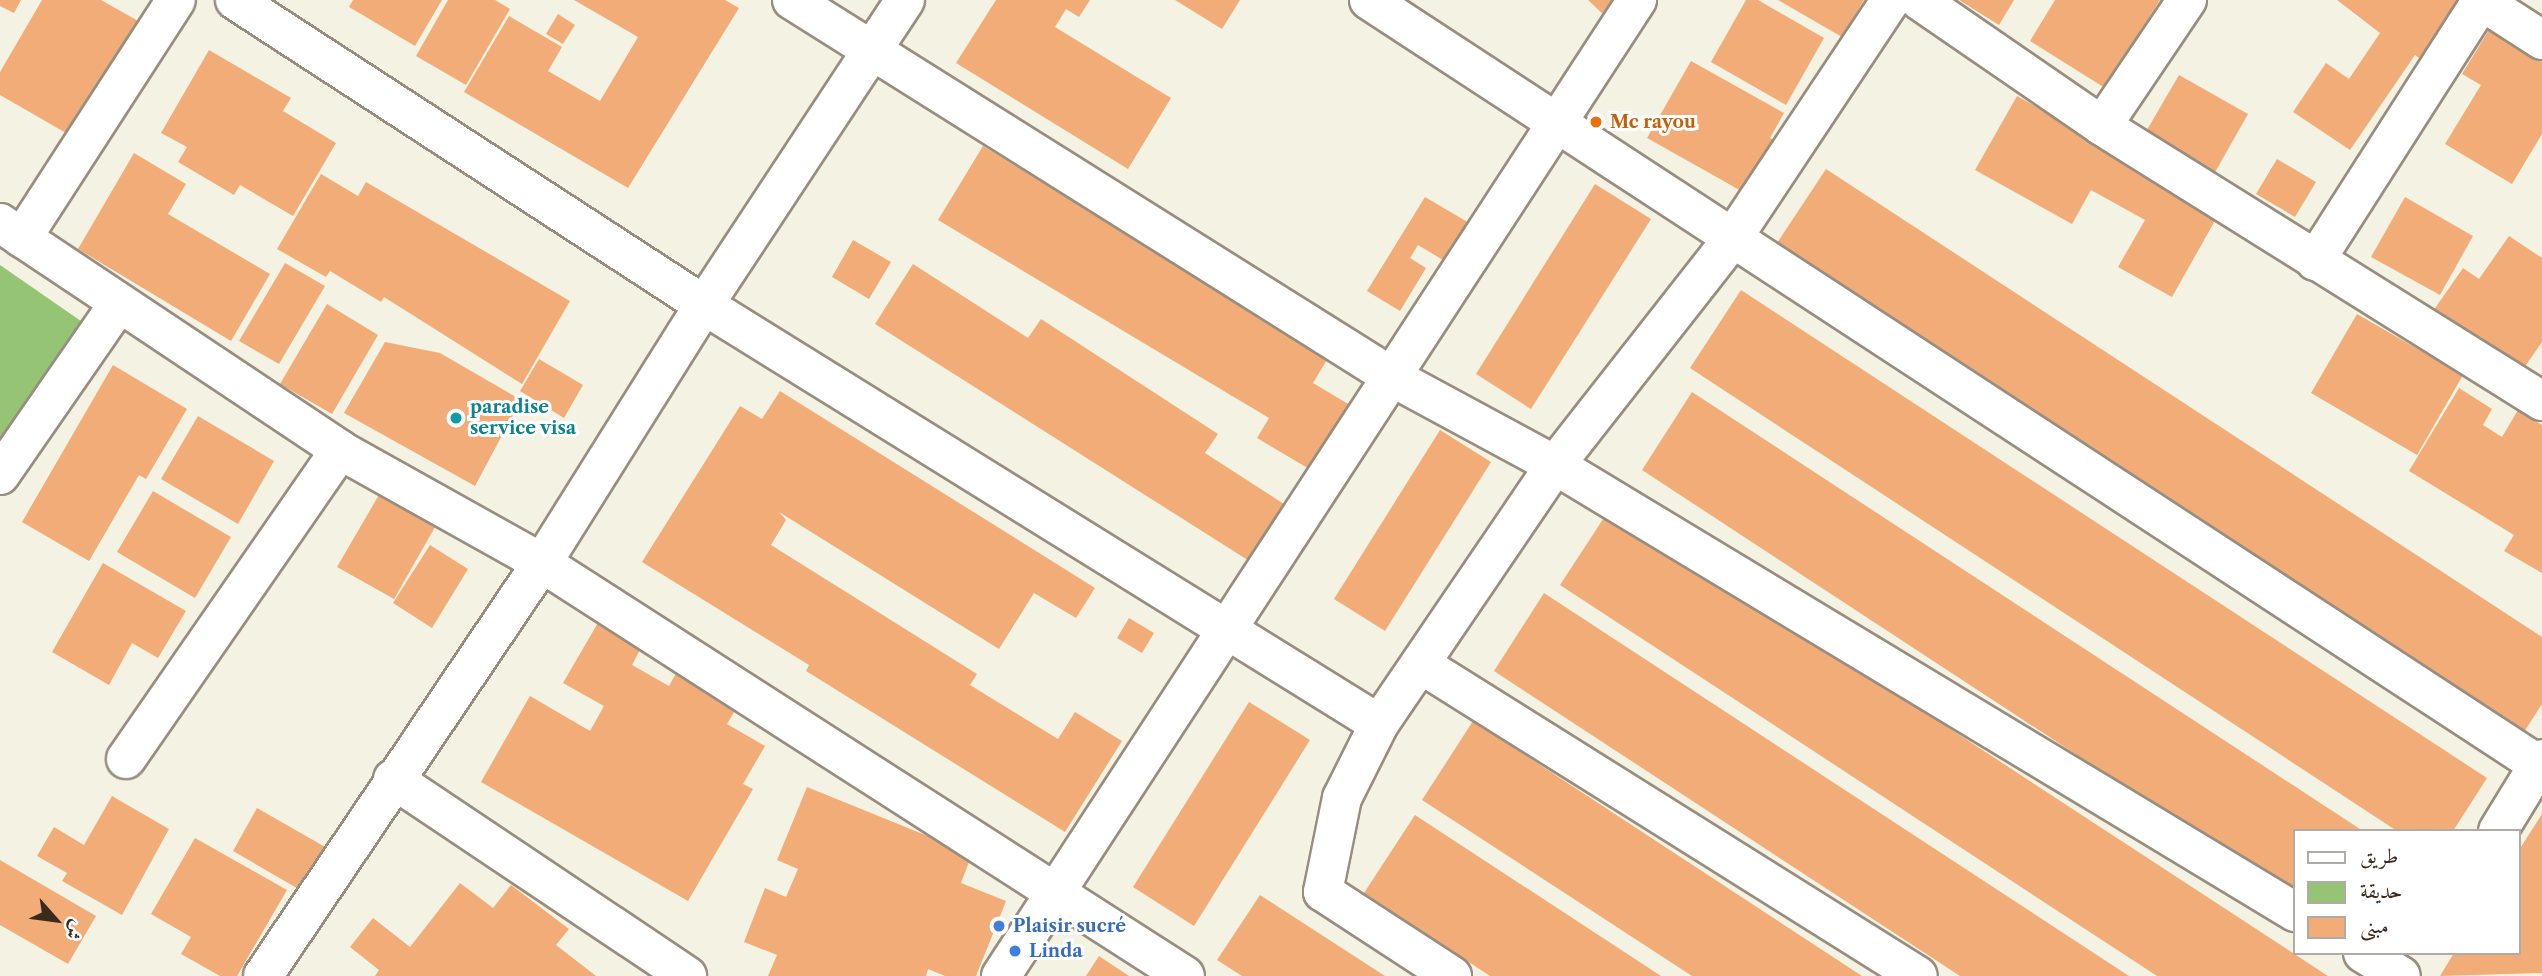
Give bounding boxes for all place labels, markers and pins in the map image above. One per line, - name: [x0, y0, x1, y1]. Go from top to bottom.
- place label: Mc rayou: [1610, 111, 1696, 133]
- marker: Mc rayou: [1588, 114, 1604, 130]
- place label: paradise service visa: [470, 397, 577, 440]
- marker: paradise service visa: [448, 410, 464, 426]
- place label: Plaisir sucré: [1013, 915, 1126, 937]
- marker: Plaisir sucré: [991, 918, 1007, 934]
- place label: Linda: [1029, 940, 1083, 962]
- marker: Linda: [1007, 943, 1023, 959]

